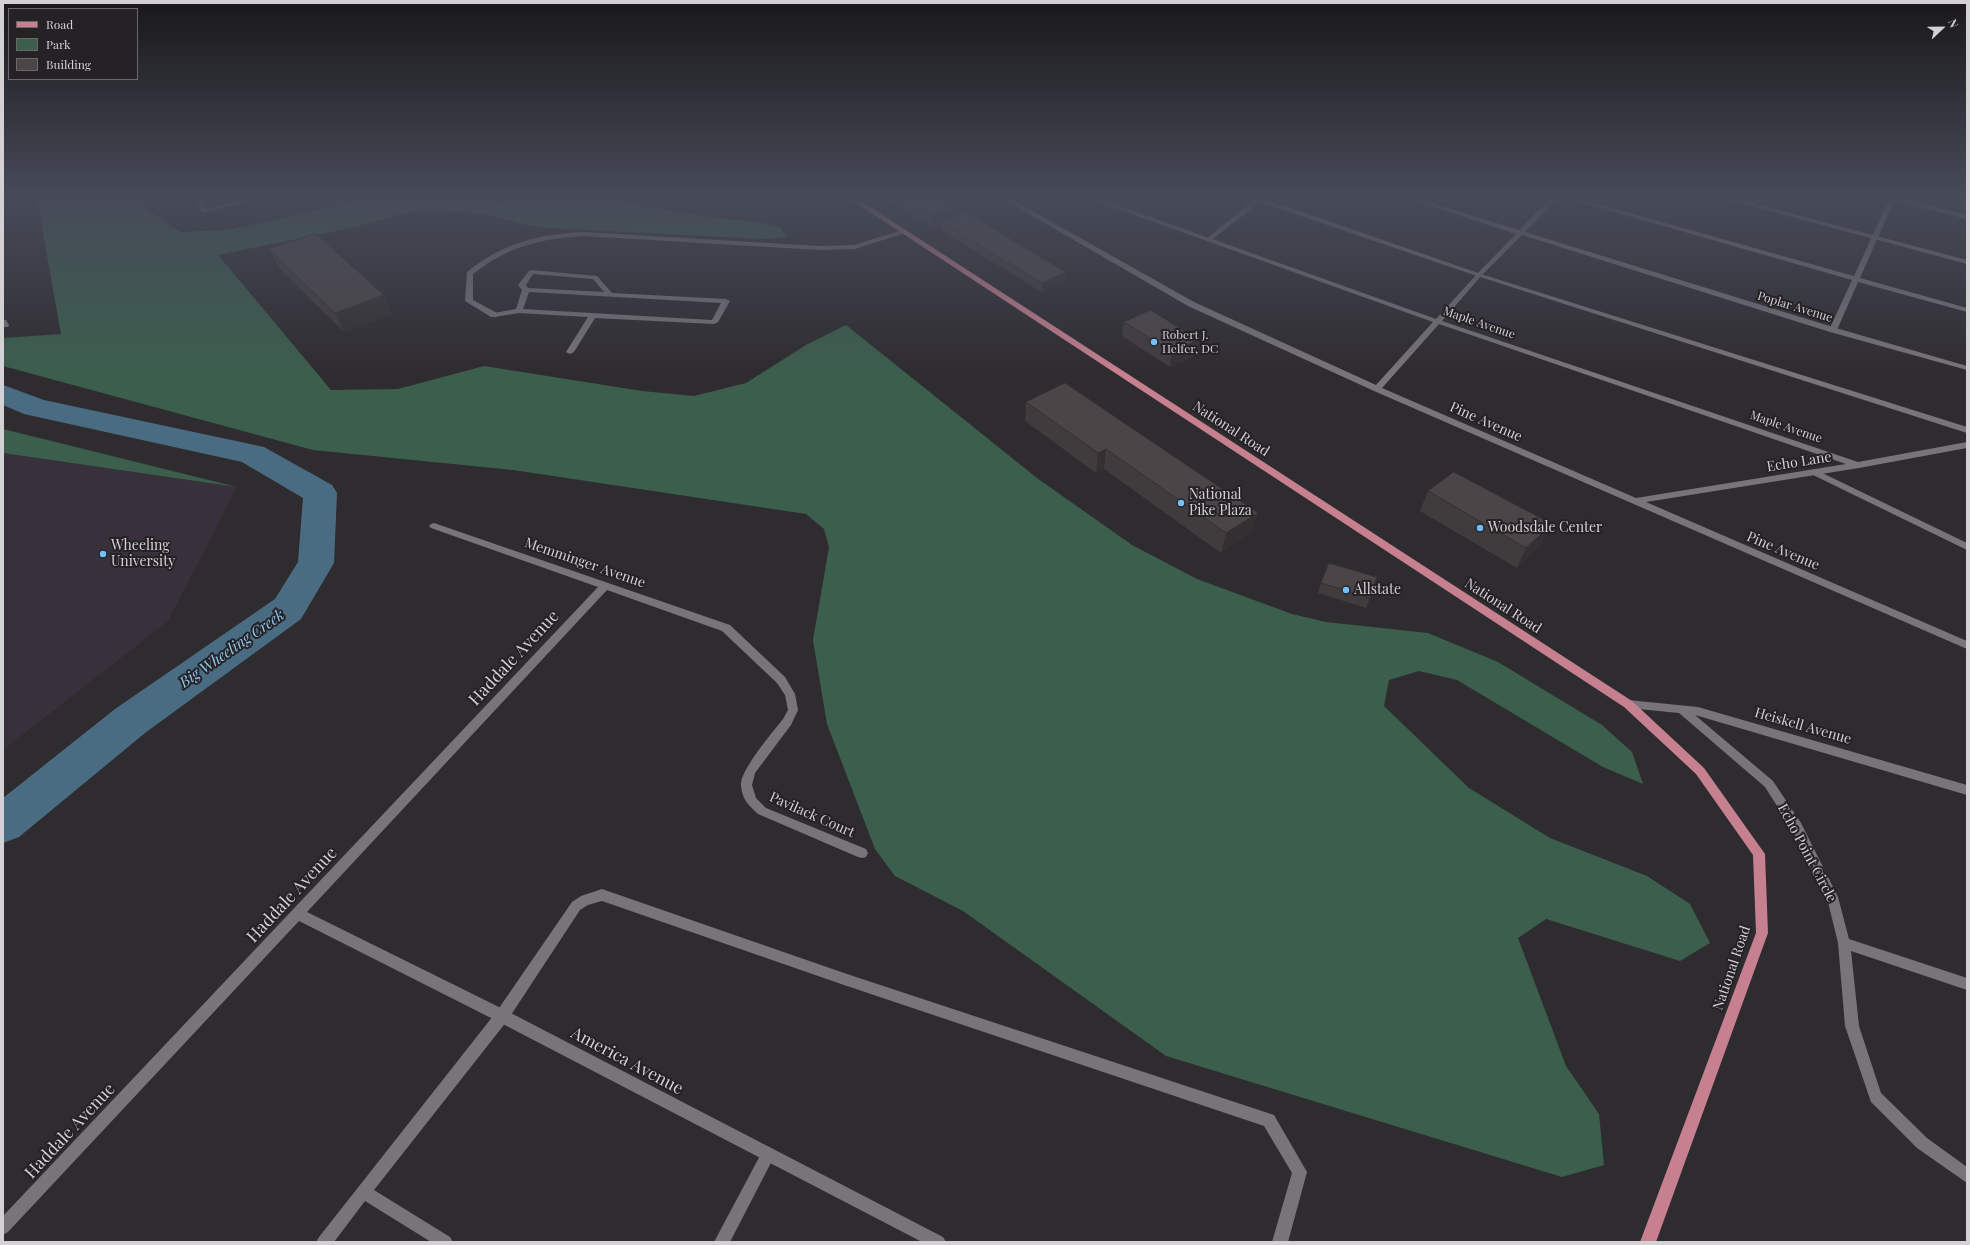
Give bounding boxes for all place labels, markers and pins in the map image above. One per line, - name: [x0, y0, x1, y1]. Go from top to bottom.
- place label: Robert J. Helfer, DC: [1162, 328, 1218, 356]
- marker: Robert J. Helfer, DC: [1149, 337, 1159, 347]
- place label: National Pike Plaza: [1189, 487, 1252, 520]
- marker: National Pike Plaza: [1176, 498, 1186, 508]
- place label: Woodsdale Center: [1488, 520, 1602, 536]
- marker: Woodsdale Center: [1475, 523, 1485, 533]
- place label: Wheeling University: [111, 538, 175, 570]
- marker: Wheeling University: [98, 549, 108, 559]
- place label: Allstate: [1354, 582, 1401, 598]
- marker: Allstate: [1341, 585, 1351, 595]

